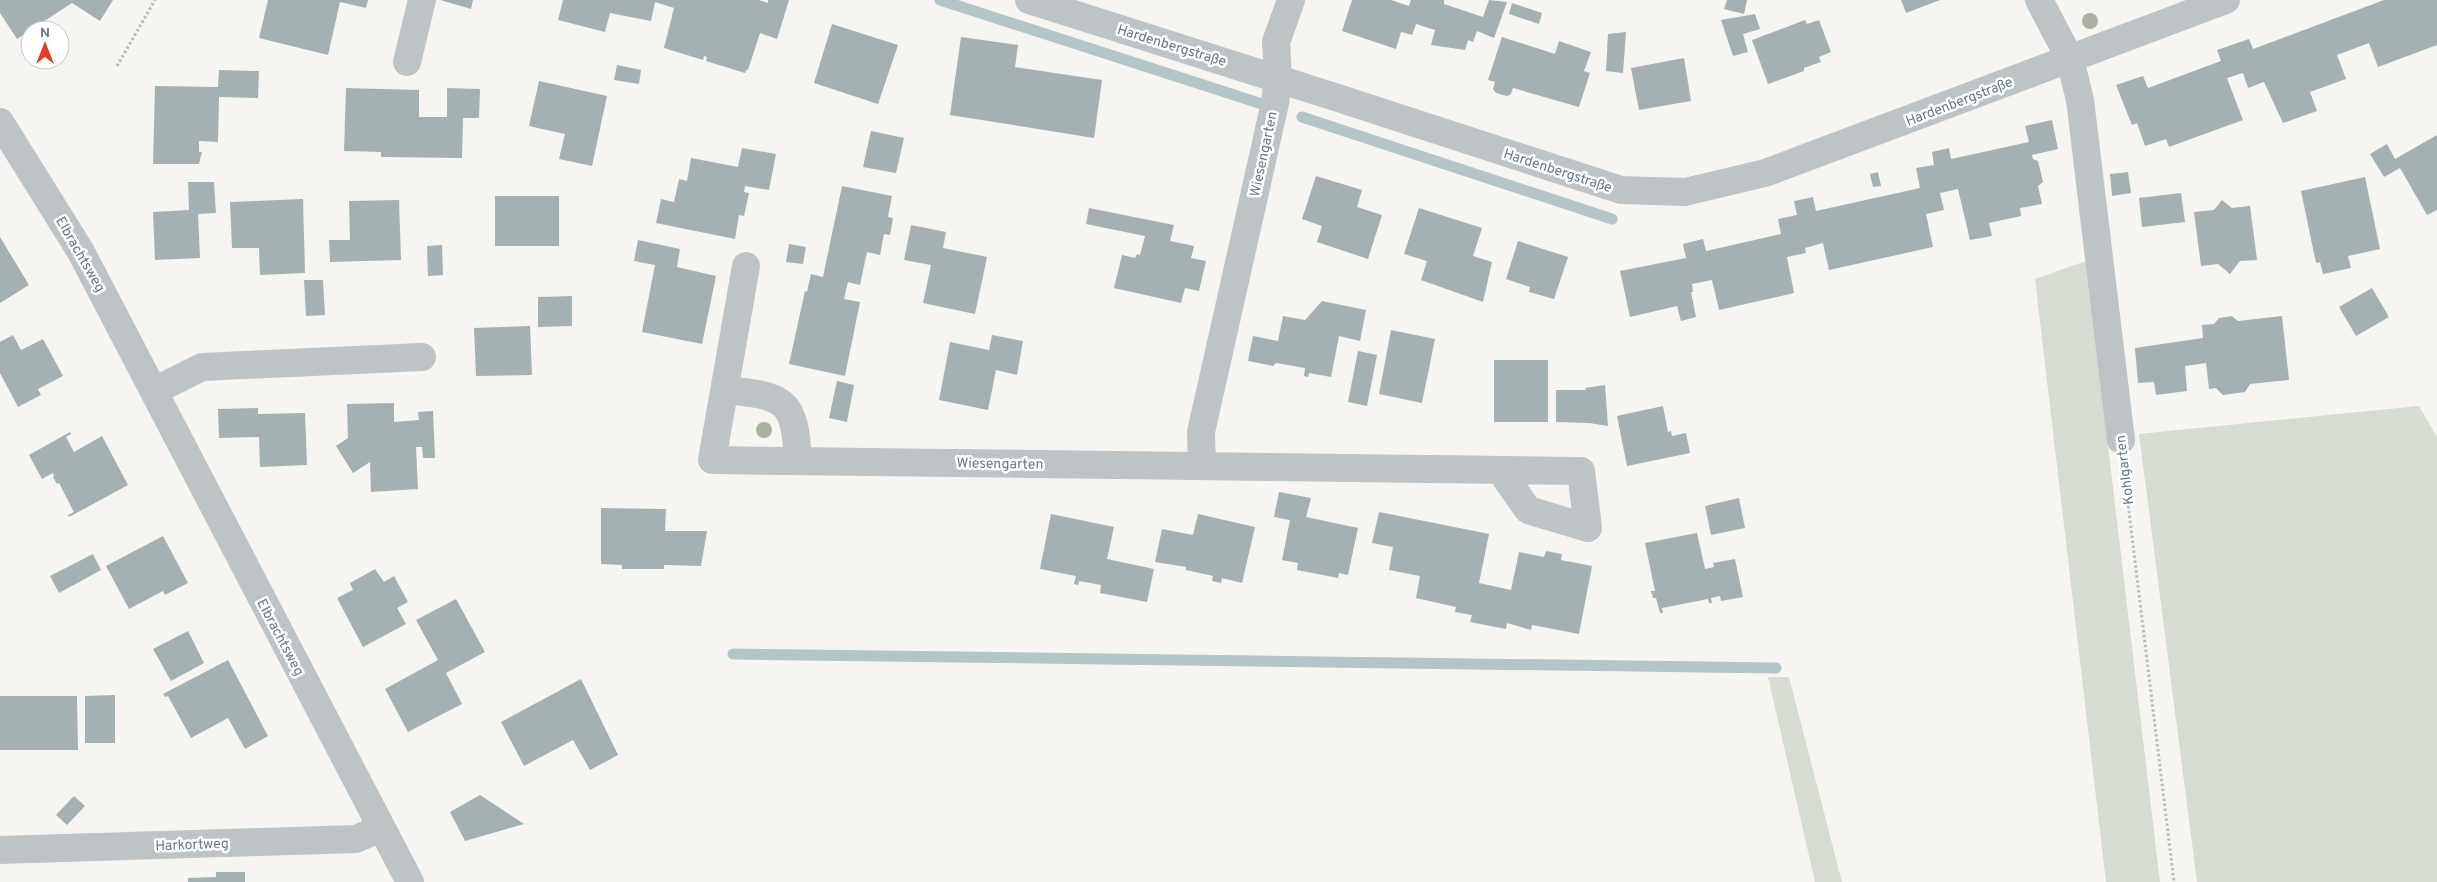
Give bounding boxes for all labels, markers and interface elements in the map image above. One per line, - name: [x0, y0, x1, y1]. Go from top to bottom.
- north arrow: [20, 20, 70, 70]
- street label: Hardenbergstraße: [1115, 22, 1228, 71]
- text: N: [40, 25, 50, 42]
- street label: Hardenbergstraße: [1904, 74, 2015, 131]
- street label: Wiesengarten: [1247, 110, 1282, 199]
- street label: Hardenbergstraße: [1501, 146, 1614, 197]
- street label: Elbrachtsweg: [51, 214, 108, 296]
- street label: Kohlgarten: [2113, 434, 2138, 506]
- street label: Wiesengarten: [956, 455, 1044, 474]
- street label: Elbrachtsweg: [252, 596, 307, 679]
- street label: Harkortweg: [155, 836, 229, 855]

